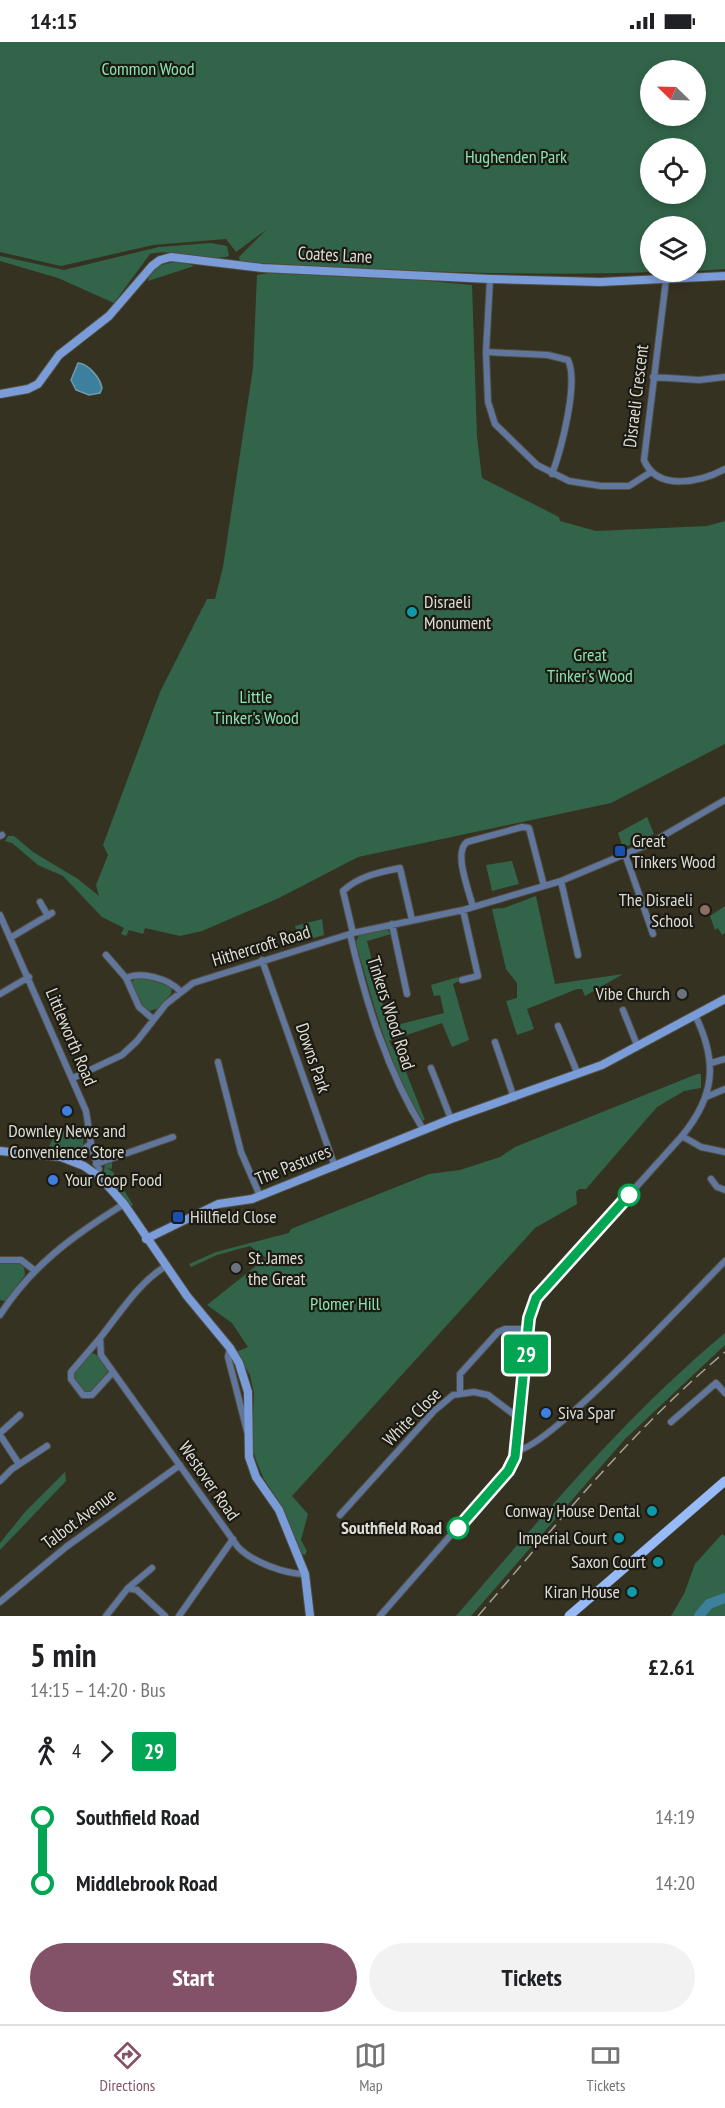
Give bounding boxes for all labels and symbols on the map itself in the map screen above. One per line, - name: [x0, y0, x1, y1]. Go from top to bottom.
- park label: Common Wood: [102, 57, 194, 80]
- north arrow: [640, 60, 706, 126]
- park label: Hughenden Park: [465, 145, 567, 168]
- street label: Coates Lane: [297, 241, 373, 268]
- street label: Disraeli Crescent: [618, 343, 653, 449]
- place label: Disraeli Monument: [424, 590, 491, 634]
- marker: Disraeli Monument: [405, 605, 419, 619]
- park label: Great Tinker's Wood: [547, 643, 633, 687]
- park label: Little Tinker's Wood: [213, 685, 299, 729]
- place label: Great Tinkers Wood: [632, 829, 715, 873]
- marker: Great Tinkers Wood: [613, 844, 627, 858]
- place label: The Disraeli School: [619, 888, 694, 932]
- marker: The Disraeli School: [698, 903, 712, 917]
- street label: Hithercroft Road: [209, 920, 313, 971]
- street label: Tinkers Wood Road: [362, 953, 421, 1072]
- place label: Vibe Church: [594, 982, 670, 1005]
- street label: Littleworth Road: [41, 985, 102, 1089]
- marker: Vibe Church: [675, 987, 689, 1001]
- street label: Downs Park: [291, 1020, 336, 1096]
- marker: Downley News and Convenience Store: [60, 1104, 74, 1118]
- place label: Downley News and Convenience Store: [8, 1119, 126, 1163]
- street label: The Pastures: [252, 1139, 334, 1190]
- place label: Your Coop Food: [65, 1168, 162, 1191]
- marker: Your Coop Food: [46, 1173, 60, 1187]
- unlabelled marker: [618, 1184, 640, 1206]
- place label: Hillfield Close: [190, 1205, 277, 1228]
- marker: Hillfield Close: [171, 1210, 185, 1224]
- place label: St. James the Great: [248, 1246, 306, 1290]
- marker: St. James the Great: [229, 1261, 243, 1275]
- park label: Plomer Hill: [310, 1292, 381, 1315]
- line badge: 29: [499, 1334, 553, 1374]
- street label: White Close: [377, 1382, 446, 1451]
- place label: Siva Spar: [558, 1401, 615, 1424]
- marker: Siva Spar: [539, 1406, 553, 1420]
- street label: Westover Road: [174, 1437, 245, 1525]
- street label: Talbot Avenue: [37, 1483, 120, 1554]
- place label: Conway House Dental: [505, 1499, 641, 1522]
- marker: Conway House Dental: [645, 1504, 659, 1518]
- place label: Southfield Road: [341, 1516, 442, 1539]
- marker: Southfield Road: [447, 1517, 469, 1539]
- place label: Imperial Court: [518, 1526, 607, 1549]
- marker: Imperial Court: [612, 1531, 626, 1545]
- place label: Saxon Court: [571, 1550, 646, 1573]
- marker: Saxon Court: [651, 1555, 665, 1569]
- place label: Kiran House: [545, 1580, 620, 1603]
- marker: Kiran House: [625, 1585, 639, 1599]

